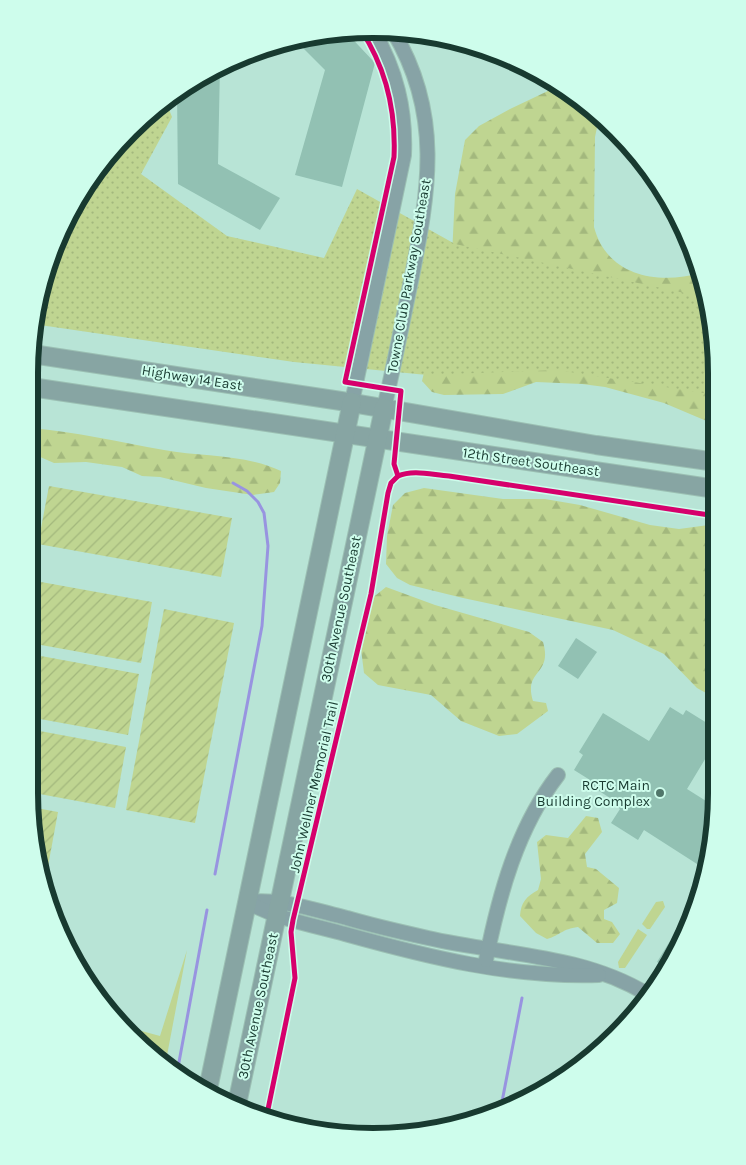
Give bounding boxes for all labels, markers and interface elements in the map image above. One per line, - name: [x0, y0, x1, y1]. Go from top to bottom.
- street label: Towne Club Parkway Southeast: [384, 177, 434, 375]
- street label: Highway 14 East: [141, 362, 243, 394]
- street label: 12th Street Southeast: [462, 444, 600, 480]
- street label: 30th Avenue Southeast: [317, 534, 365, 684]
- street label: John Wellner Memorial Trail: [286, 700, 342, 874]
- place label: RCTC Main Building Complex: [537, 777, 650, 810]
- marker: RCTC Main Building Complex: [654, 787, 666, 799]
- street label: 30th Avenue Southeast: [234, 931, 282, 1081]

